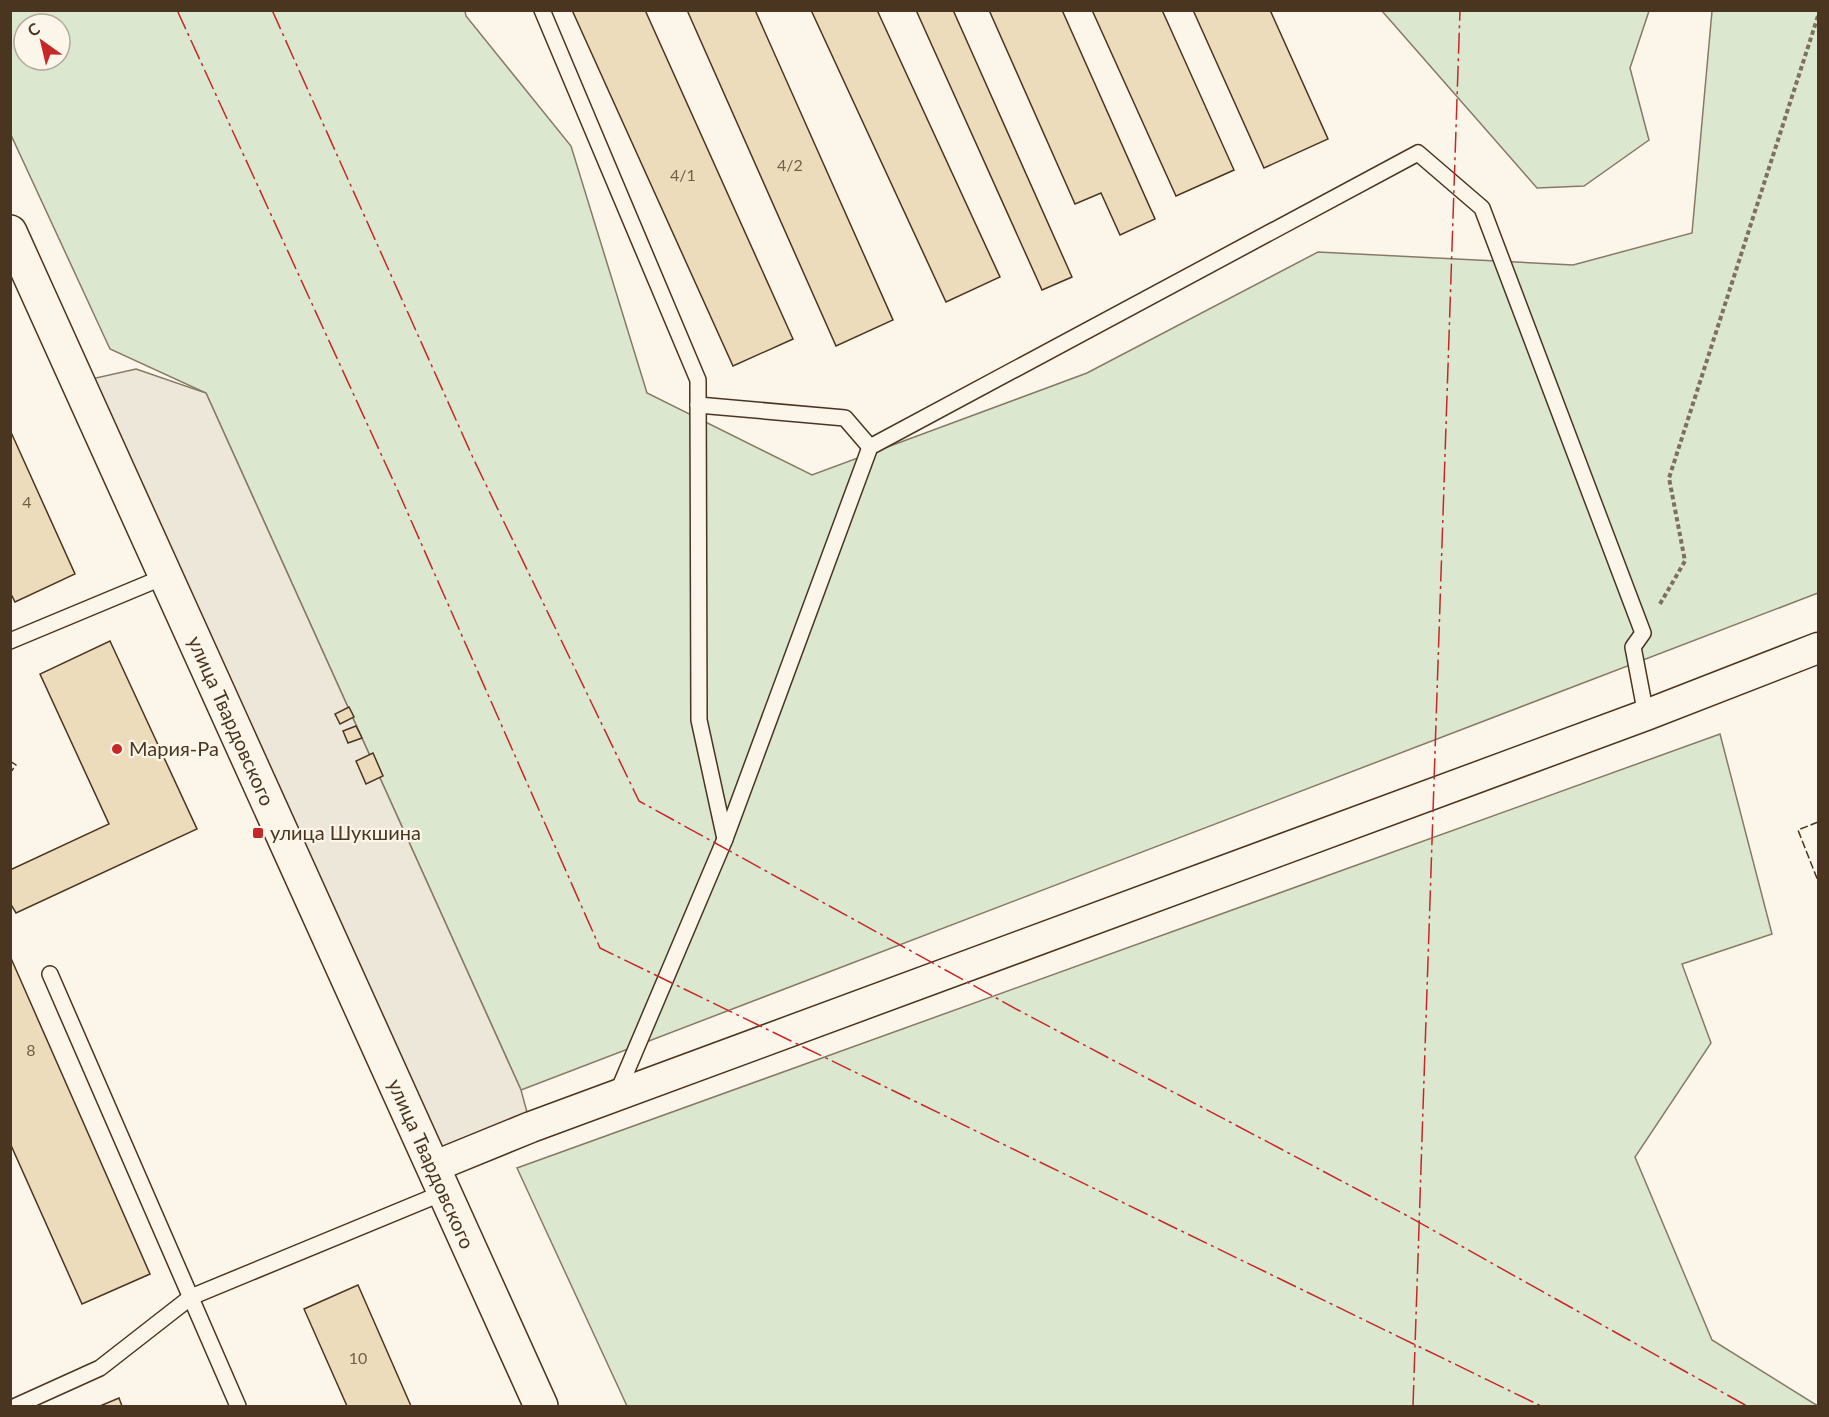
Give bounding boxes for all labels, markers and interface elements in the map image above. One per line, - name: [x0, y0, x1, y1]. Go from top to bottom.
- north arrow: [12, 12, 72, 72]
- text: С: [24, 18, 43, 40]
- house number: 4/2: [777, 155, 803, 174]
- house number: 4/1: [670, 165, 696, 184]
- house number: 4: [22, 492, 32, 511]
- street label: улица Твардовского: [184, 632, 280, 809]
- place label: Мария-Ра: [129, 736, 219, 760]
- marker: Мария-Ра: [110, 742, 124, 756]
- place label: улица Шукшина: [270, 820, 421, 844]
- marker: улица Шукшина: [251, 826, 265, 840]
- house number: 8: [26, 1040, 36, 1059]
- street label: улица Твардовского: [384, 1075, 480, 1252]
- house number: 10: [349, 1348, 367, 1367]

